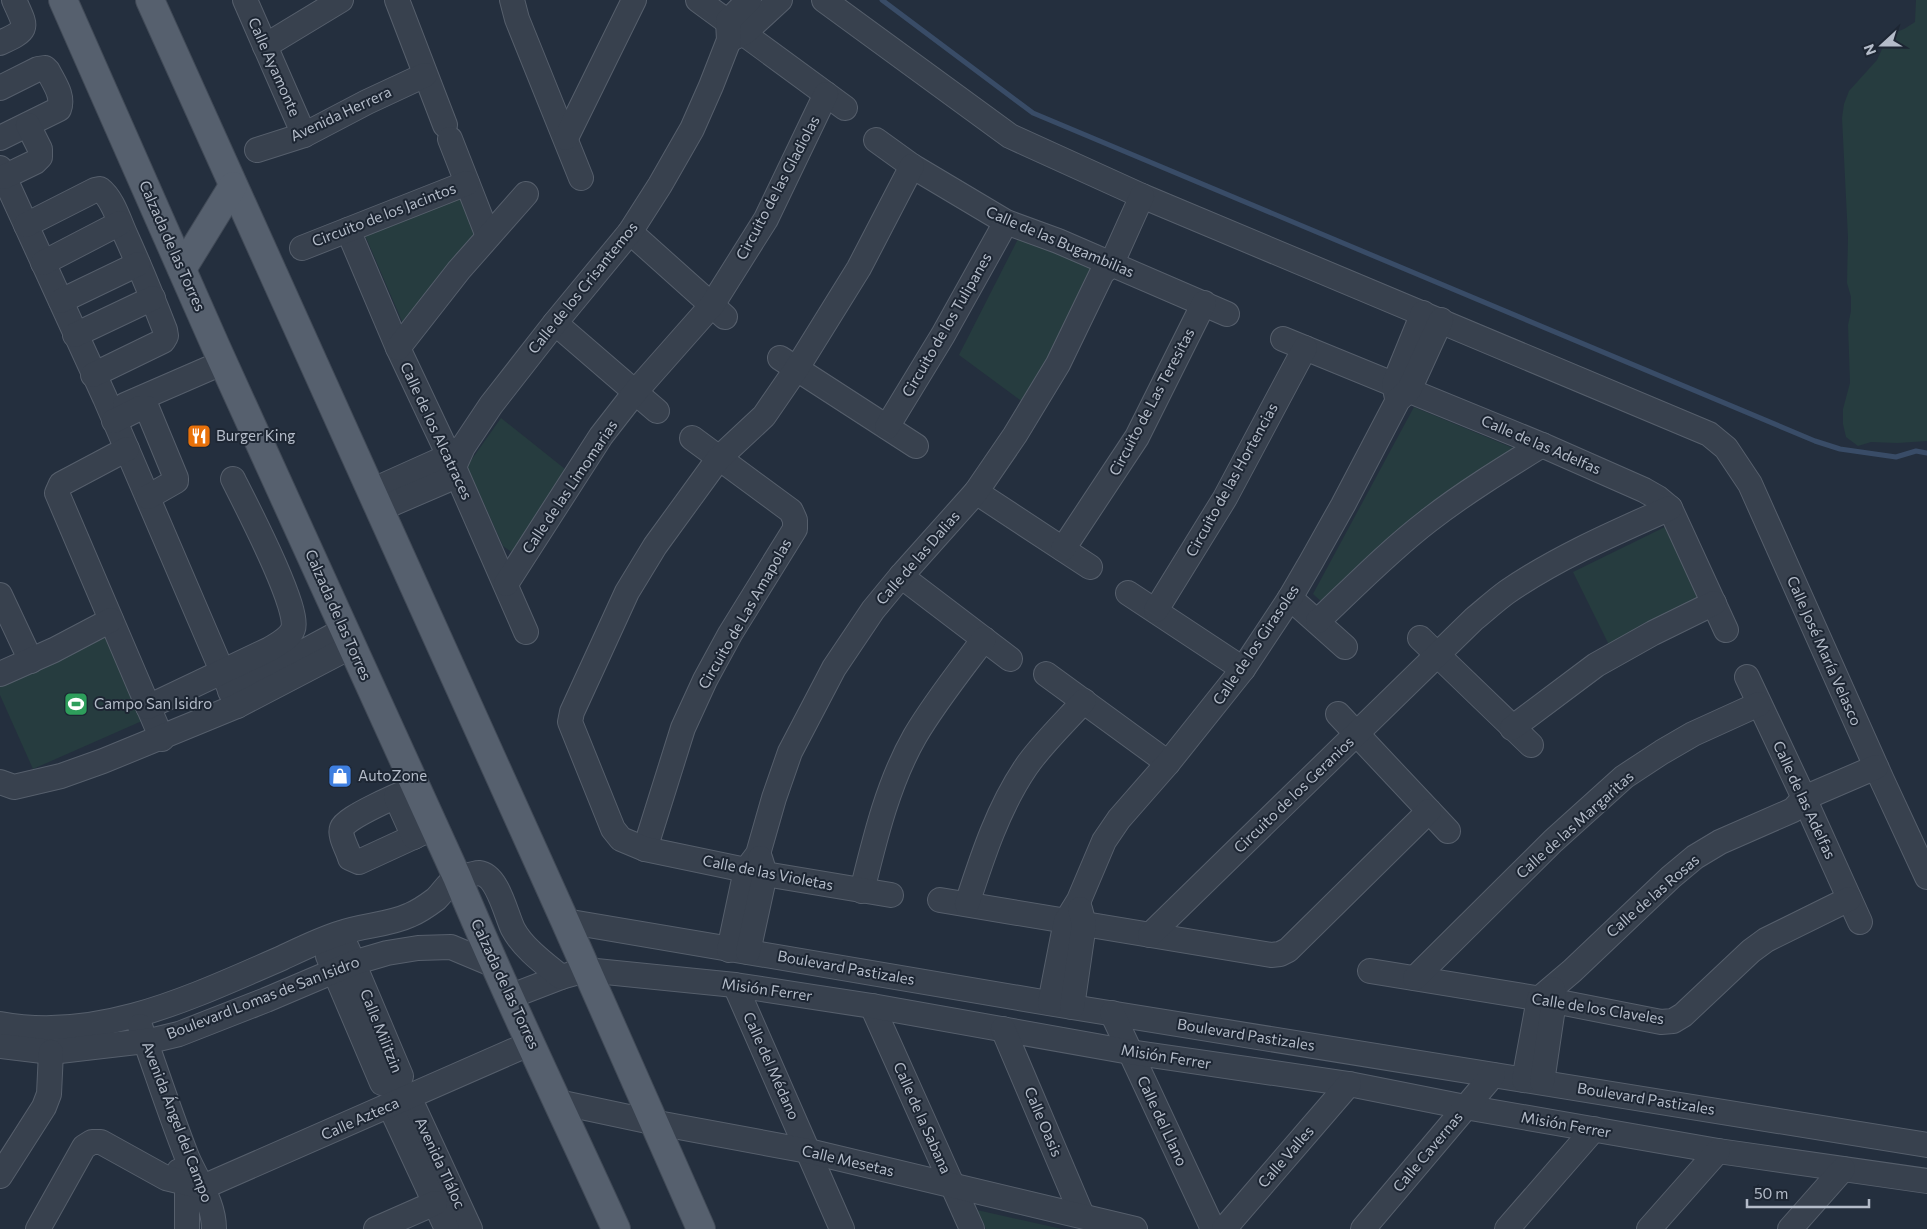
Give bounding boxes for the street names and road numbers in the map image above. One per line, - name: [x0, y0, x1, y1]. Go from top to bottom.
- street label: Calle Ayamonte: [245, 14, 305, 119]
- street label: Avenida Herrera: [287, 82, 394, 144]
- street label: Circuito de las Gladiolas: [731, 112, 823, 263]
- street label: Calzada de las Torres: [136, 177, 210, 314]
- street label: Circuito de los Jacintos: [309, 178, 458, 250]
- street label: Calle de las Bugambilias: [984, 202, 1137, 281]
- street label: Calle de los Crisantemos: [524, 218, 641, 357]
- street label: Circuito de los Tulipanes: [897, 249, 995, 400]
- street label: Circuito de Las Teresitas: [1105, 325, 1198, 478]
- street label: Calle de los Alcatraces: [397, 359, 477, 502]
- street label: Circuito de las Hortencias: [1181, 399, 1281, 559]
- street label: Calle de las Adelfas: [1479, 411, 1604, 477]
- street label: Calle de las Limomarias: [518, 416, 621, 557]
- street label: Calle de las Dalias: [872, 507, 963, 608]
- street label: Circuito de Las Amapolas: [694, 535, 795, 692]
- street label: Calzada de las Torres: [302, 546, 376, 683]
- street label: Calle José María Velasco: [1784, 573, 1866, 728]
- street label: Calle de los Girasoles: [1208, 581, 1302, 708]
- street label: Circuito de los Geranios: [1230, 732, 1357, 856]
- street label: Calle de las Adelfas: [1770, 738, 1840, 862]
- street label: Calle de las Margaritas: [1512, 767, 1637, 882]
- street label: Calle de las Rosas: [1602, 850, 1703, 940]
- street label: Calle de las Violetas: [701, 851, 835, 894]
- street label: Calzada de las Torres: [468, 916, 544, 1052]
- street label: Boulevard Pastizales: [776, 946, 916, 988]
- street label: Boulevard Lomas de San Isidro: [164, 952, 362, 1042]
- street label: Misión Ferrer: [721, 974, 814, 1004]
- street label: Calle Militzin: [357, 986, 407, 1075]
- street label: Calle de los Claveles: [1531, 989, 1666, 1027]
- street label: Calle del Médano: [740, 1009, 804, 1122]
- street label: Boulevard Pastizales: [1176, 1014, 1316, 1054]
- street label: Avenida Ángel del Campo: [139, 1038, 218, 1205]
- street label: Misión Ferrer: [1120, 1040, 1213, 1072]
- street label: Calle de la Sabana: [890, 1059, 956, 1176]
- street label: Calle del Llano: [1134, 1073, 1192, 1169]
- street label: Boulevard Pastizales: [1576, 1078, 1716, 1118]
- street label: Calle Oasis: [1021, 1084, 1067, 1159]
- street label: Calle Azteca: [318, 1093, 401, 1143]
- street label: Calle Cavernas: [1388, 1107, 1466, 1195]
- street label: Misión Ferrer: [1520, 1107, 1613, 1141]
- street label: Avenida Tláloc: [412, 1114, 470, 1211]
- street label: Calle Valles: [1253, 1122, 1317, 1191]
- street label: Calle Mesetas: [800, 1141, 896, 1179]

